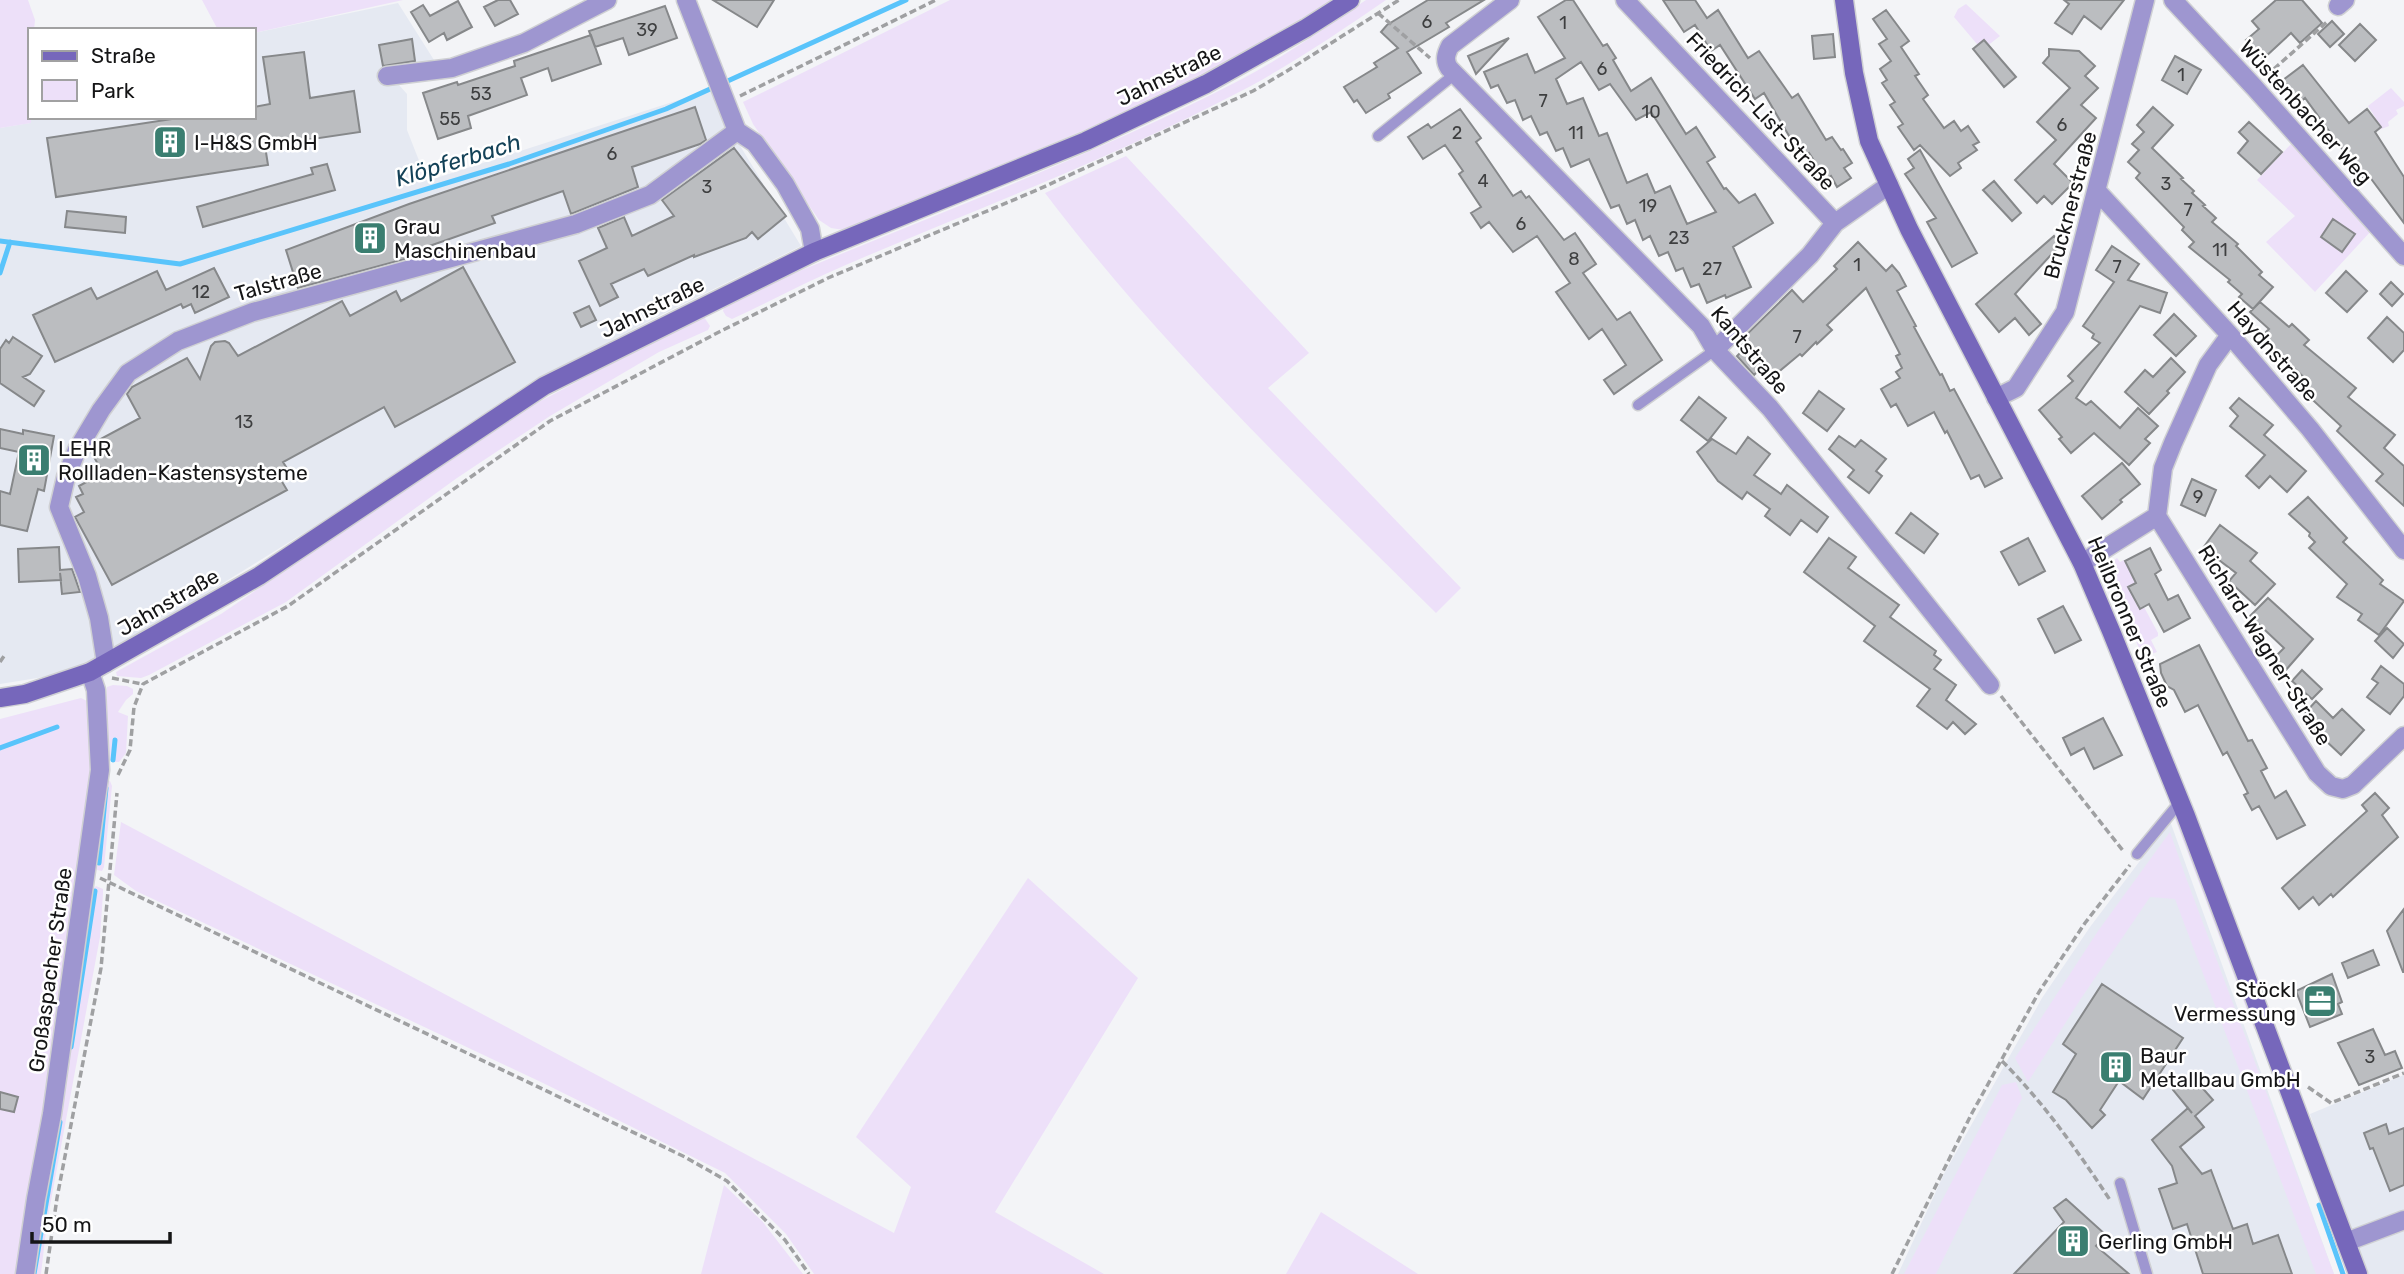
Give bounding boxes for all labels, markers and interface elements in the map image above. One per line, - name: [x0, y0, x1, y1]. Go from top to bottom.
- house number: 6: [1422, 11, 1433, 33]
- house number: 1: [1559, 12, 1567, 34]
- house number: 39: [636, 19, 658, 41]
- street label: Friedrich-List-Straße: [1681, 27, 1841, 195]
- legend: [28, 28, 256, 119]
- street label: Wüstenbacher Weg: [2235, 35, 2377, 189]
- street label: Jahnstraße: [1113, 39, 1225, 111]
- text: Straße: [91, 43, 156, 68]
- house number: 6: [1597, 58, 1608, 80]
- house number: 1: [2177, 64, 2185, 86]
- text: Park: [91, 78, 135, 103]
- house number: 53: [470, 83, 492, 105]
- house number: 7: [1538, 90, 1548, 112]
- house number: 10: [1641, 101, 1661, 123]
- house number: 55: [439, 108, 461, 130]
- house number: 6: [2057, 114, 2068, 136]
- house number: 2: [1452, 122, 1462, 144]
- house number: 11: [1568, 122, 1584, 144]
- building icon: I-H&S GmbH: [151, 123, 189, 161]
- water label: Klöpferbach: [392, 128, 524, 192]
- street label: Brucknerstraße: [2038, 128, 2102, 282]
- place label: I-H&S GmbH: [194, 130, 318, 155]
- house number: 6: [607, 143, 618, 165]
- house number: 4: [1477, 170, 1489, 192]
- house number: 3: [2161, 173, 2171, 195]
- house number: 3: [702, 176, 712, 198]
- house number: 19: [1639, 195, 1657, 217]
- house number: 7: [2183, 199, 2193, 221]
- house number: 6: [1516, 213, 1527, 235]
- place label: Grau Maschinenbau: [394, 214, 536, 263]
- building icon: Grau Maschinenbau: [351, 219, 389, 257]
- house number: 23: [1668, 227, 1690, 249]
- house number: 11: [2212, 239, 2228, 261]
- house number: 8: [1568, 248, 1580, 270]
- house number: 1: [1853, 254, 1861, 276]
- house number: 7: [2112, 256, 2122, 278]
- street label: Talstraße: [232, 258, 324, 306]
- house number: 27: [1702, 258, 1722, 280]
- street label: Jahnstraße: [596, 271, 708, 343]
- house number: 12: [192, 281, 210, 303]
- street label: Haydnstraße: [2222, 296, 2324, 406]
- street label: Kantstraße: [1706, 301, 1794, 399]
- house number: 7: [1792, 326, 1802, 348]
- house number: 13: [235, 411, 253, 433]
- place label: LEHR Rollladen-Kastensysteme: [58, 436, 308, 485]
- building icon: LEHR Rollladen-Kastensysteme: [15, 441, 53, 479]
- house number: 9: [2193, 486, 2203, 508]
- street label: Heilbronner Straße: [2083, 532, 2177, 712]
- street label: Richard-Wagner-Straße: [2193, 540, 2337, 750]
- street label: Jahnstraße: [113, 563, 223, 641]
- street label: Großaspacher Straße: [23, 866, 77, 1074]
- place label: Stöckl Vermessung: [2174, 977, 2296, 1026]
- office icon: Stöckl Vermessung: [2301, 982, 2339, 1020]
- place label: Baur Metallbau GmbH: [2140, 1043, 2301, 1092]
- house number: 3: [2365, 1046, 2375, 1068]
- building icon: Baur Metallbau GmbH: [2097, 1048, 2135, 1086]
- scale bar: [32, 1200, 170, 1244]
- text: 50 m: [42, 1212, 92, 1237]
- building icon: Gerling GmbH: [2054, 1222, 2092, 1260]
- place label: Gerling GmbH: [2098, 1229, 2233, 1254]

